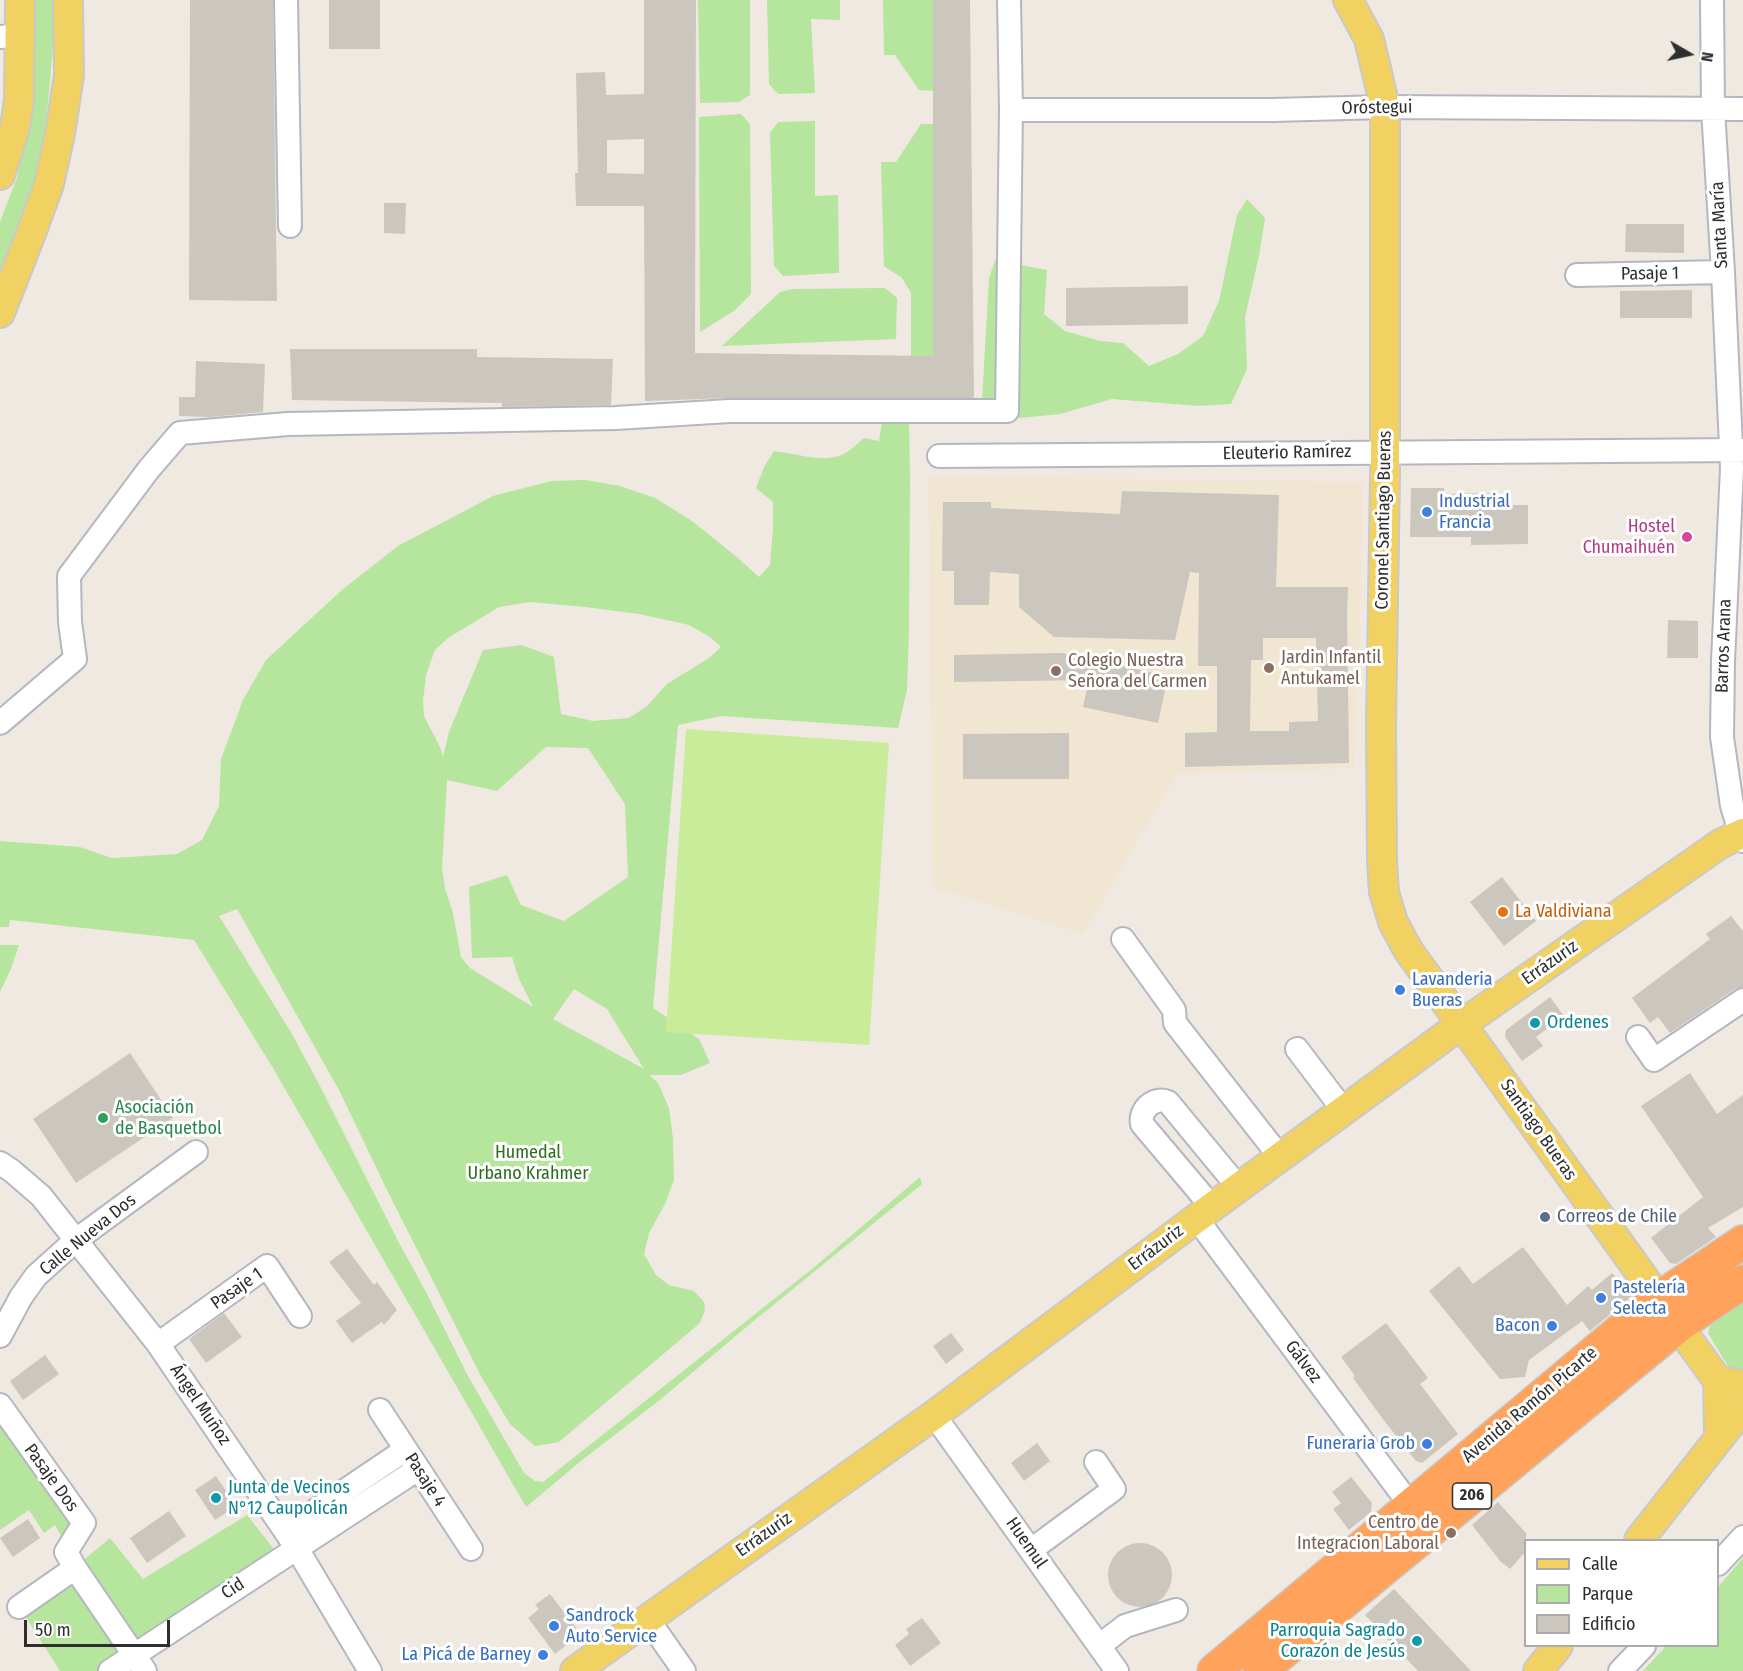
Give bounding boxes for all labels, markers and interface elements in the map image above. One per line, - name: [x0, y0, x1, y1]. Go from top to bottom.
- north arrow: [1659, 24, 1719, 84]
- text: N: [1697, 51, 1717, 63]
- street label: Oróstegui: [1341, 97, 1413, 119]
- street label: Santa María: [1707, 181, 1733, 269]
- street label: Pasaje 1: [1621, 263, 1679, 285]
- street label: Coronel Santiago Bueras: [1372, 430, 1396, 610]
- street label: Eleuterio Ramírez: [1222, 441, 1352, 465]
- place label: Industrial Francia: [1439, 491, 1510, 534]
- marker: Industrial Francia: [1420, 505, 1434, 519]
- place label: Hostel Chumaihuén: [1583, 516, 1675, 558]
- marker: Hostel Chumaihuén: [1680, 530, 1694, 544]
- street label: Barros Arana: [1712, 598, 1736, 694]
- place label: Jardin Infantil Antukamel: [1281, 647, 1381, 690]
- place label: Colegio Nuestra Señora del Carmen: [1068, 650, 1207, 692]
- marker: Jardin Infantil Antukamel: [1262, 661, 1276, 675]
- marker: Colegio Nuestra Señora del Carmen: [1049, 664, 1063, 678]
- place label: La Valdiviana: [1515, 901, 1611, 923]
- marker: La Valdiviana: [1496, 905, 1510, 919]
- street label: Errázuriz: [1518, 936, 1582, 990]
- place label: Lavanderia Bueras: [1412, 969, 1493, 1012]
- marker: Lavanderia Bueras: [1393, 983, 1407, 997]
- place label: Ordenes: [1547, 1012, 1609, 1034]
- marker: Ordenes: [1528, 1016, 1542, 1030]
- street label: Santiago Bueras: [1495, 1075, 1581, 1185]
- place label: Asociación de Basquetbol: [115, 1097, 222, 1140]
- marker: Asociación de Basquetbol: [96, 1111, 110, 1125]
- park label: Humedal Urbano Krahmer: [468, 1142, 588, 1184]
- street label: Calle Nueva Dos: [35, 1190, 141, 1280]
- place label: Correos de Chile: [1557, 1206, 1677, 1228]
- marker: Correos de Chile: [1538, 1210, 1552, 1224]
- street label: Errázuriz: [1124, 1220, 1188, 1276]
- street label: Pasaje 1: [207, 1264, 267, 1314]
- place label: Pastelería Selecta: [1613, 1277, 1686, 1320]
- marker: Pastelería Selecta: [1594, 1291, 1608, 1305]
- place label: Bacon: [1495, 1315, 1540, 1337]
- marker: Bacon: [1545, 1319, 1559, 1333]
- street label: Gálvez: [1280, 1337, 1326, 1387]
- street label: Avenida Ramón Picarte: [1458, 1342, 1602, 1468]
- street label: Ángel Muñoz: [165, 1360, 235, 1450]
- place label: Funeraria Grob: [1306, 1433, 1415, 1455]
- marker: Funeraria Grob: [1420, 1437, 1434, 1451]
- street label: Pasaje Dos: [19, 1440, 83, 1516]
- street label: Pasaje 4: [400, 1449, 450, 1511]
- place label: Junta de Vecinos N°12 Caupolicán: [228, 1477, 350, 1520]
- road number: 206: [1452, 1483, 1492, 1509]
- marker: Junta de Vecinos N°12 Caupolicán: [209, 1491, 223, 1505]
- street label: Errázuriz: [732, 1508, 796, 1562]
- place label: Centro de Integracion Laboral: [1297, 1512, 1439, 1555]
- street label: Huemul: [1001, 1513, 1051, 1573]
- marker: Centro de Integracion Laboral: [1444, 1526, 1458, 1540]
- legend: [1524, 1539, 1719, 1647]
- text: Calle: [1582, 1553, 1618, 1575]
- street label: Cid: [217, 1574, 249, 1604]
- text: Parque: [1582, 1583, 1633, 1605]
- place label: Sandrock Auto Service: [566, 1605, 657, 1648]
- scale bar: [27, 1608, 172, 1646]
- text: Edificio: [1582, 1613, 1635, 1635]
- text: 50 m: [35, 1619, 71, 1641]
- marker: Sandrock Auto Service: [547, 1619, 561, 1633]
- place label: Parroquia Sagrado Corazón de Jesús: [1270, 1620, 1405, 1662]
- marker: Parroquia Sagrado Corazón de Jesús: [1410, 1634, 1424, 1648]
- place label: La Picá de Barney: [402, 1644, 531, 1666]
- marker: La Picá de Barney: [536, 1648, 550, 1662]

